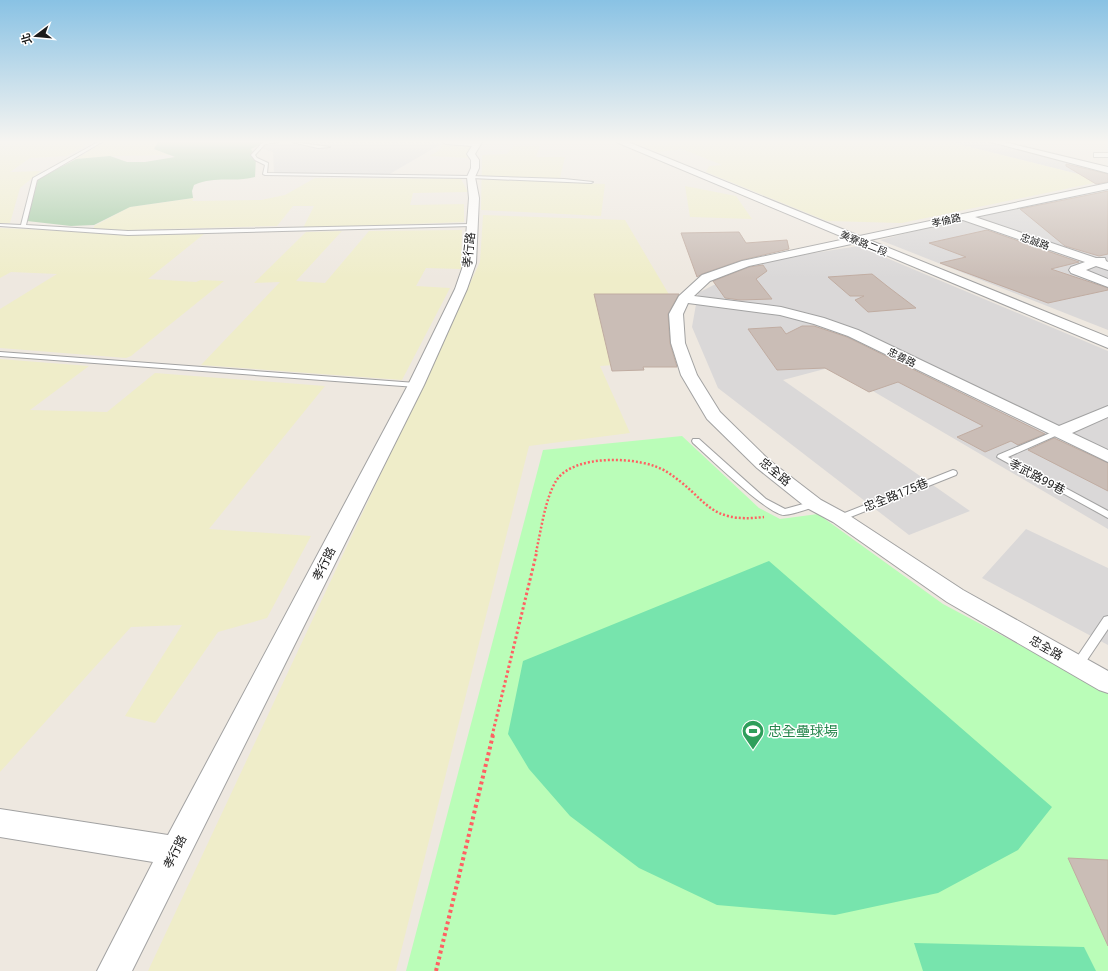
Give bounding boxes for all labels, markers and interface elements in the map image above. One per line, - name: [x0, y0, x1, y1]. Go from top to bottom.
- north arrow: [16, 16, 56, 56]
- text: 北: [19, 32, 35, 46]
- street label: 孝倫路: [930, 212, 962, 229]
- street label: 美寮路二段: [839, 229, 889, 258]
- street label: 孝行路: [460, 231, 478, 269]
- street label: 忠誠路: [1019, 231, 1051, 252]
- street label: 忠善路: [886, 346, 918, 369]
- street label: 忠全路: [757, 455, 793, 489]
- street label: 孝武路99巷: [1007, 456, 1067, 498]
- street label: 忠全路175巷: [862, 476, 930, 514]
- street label: 孝行路: [310, 545, 338, 583]
- street label: 忠全路: [1027, 633, 1065, 663]
- sports icon: 忠全壘球場: [740, 718, 766, 751]
- place label: 忠全壘球場: [768, 723, 838, 739]
- street label: 孝行路: [161, 833, 189, 871]

